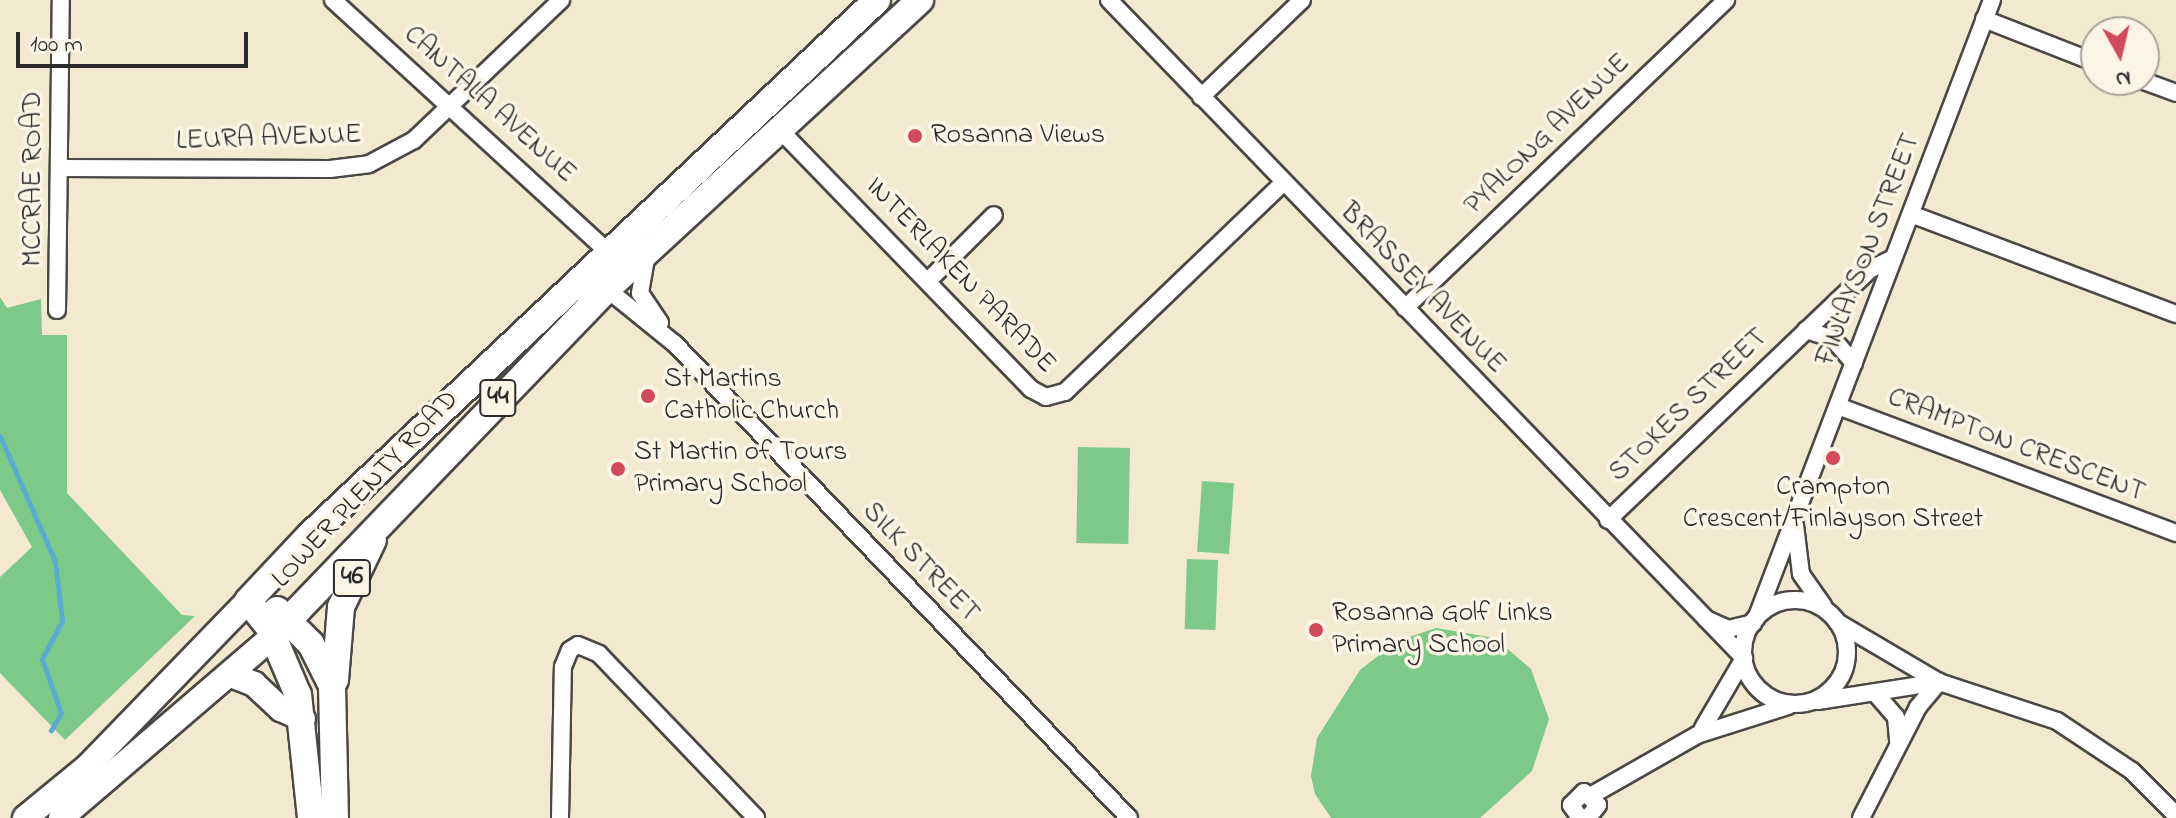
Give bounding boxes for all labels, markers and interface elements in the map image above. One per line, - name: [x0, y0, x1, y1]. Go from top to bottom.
- scale bar: [20, 16, 252, 66]
- north arrow: [2080, 16, 2160, 96]
- street label: CANTALA AVENUE: [396, 19, 582, 191]
- text: 100 m: [30, 28, 83, 63]
- street label: PYALONG AVENUE: [1458, 47, 1638, 223]
- text: N: [2113, 61, 2133, 95]
- street label: MCCRAE ROAD: [17, 91, 51, 267]
- street label: LEURA AVENUE: [176, 119, 362, 159]
- place label: Rosanna Views: [931, 119, 1105, 153]
- marker: Rosanna Views: [906, 127, 924, 145]
- street label: FINLAYSON STREET: [1809, 129, 1929, 371]
- street label: INTERLAKEN PARADE: [858, 171, 1062, 381]
- street label: BRASSEY AVENUE: [1332, 196, 1512, 382]
- street label: STOKES STREET: [1603, 322, 1775, 490]
- place label: St Martins Catholic Church: [664, 363, 839, 429]
- road number: 44: [478, 376, 518, 420]
- street label: CRAMPTON CRESCENT: [1883, 381, 2149, 511]
- street label: LOWER PLENTY ROAD: [266, 384, 466, 596]
- marker: St Martins Catholic Church: [639, 387, 657, 405]
- place label: St Martin of Tours Primary School: [634, 436, 847, 502]
- marker: Crampton Crescent/Finlayson Street: [1824, 449, 1842, 467]
- marker: St Martin of Tours Primary School: [609, 460, 627, 478]
- place label: Crampton Crescent/Finlayson Street: [1683, 471, 1983, 537]
- street label: SILK STREET: [854, 496, 986, 630]
- road number: 46: [332, 556, 372, 600]
- place label: Rosanna Golf Links Primary School: [1332, 597, 1553, 663]
- marker: Rosanna Golf Links Primary School: [1307, 621, 1325, 639]

